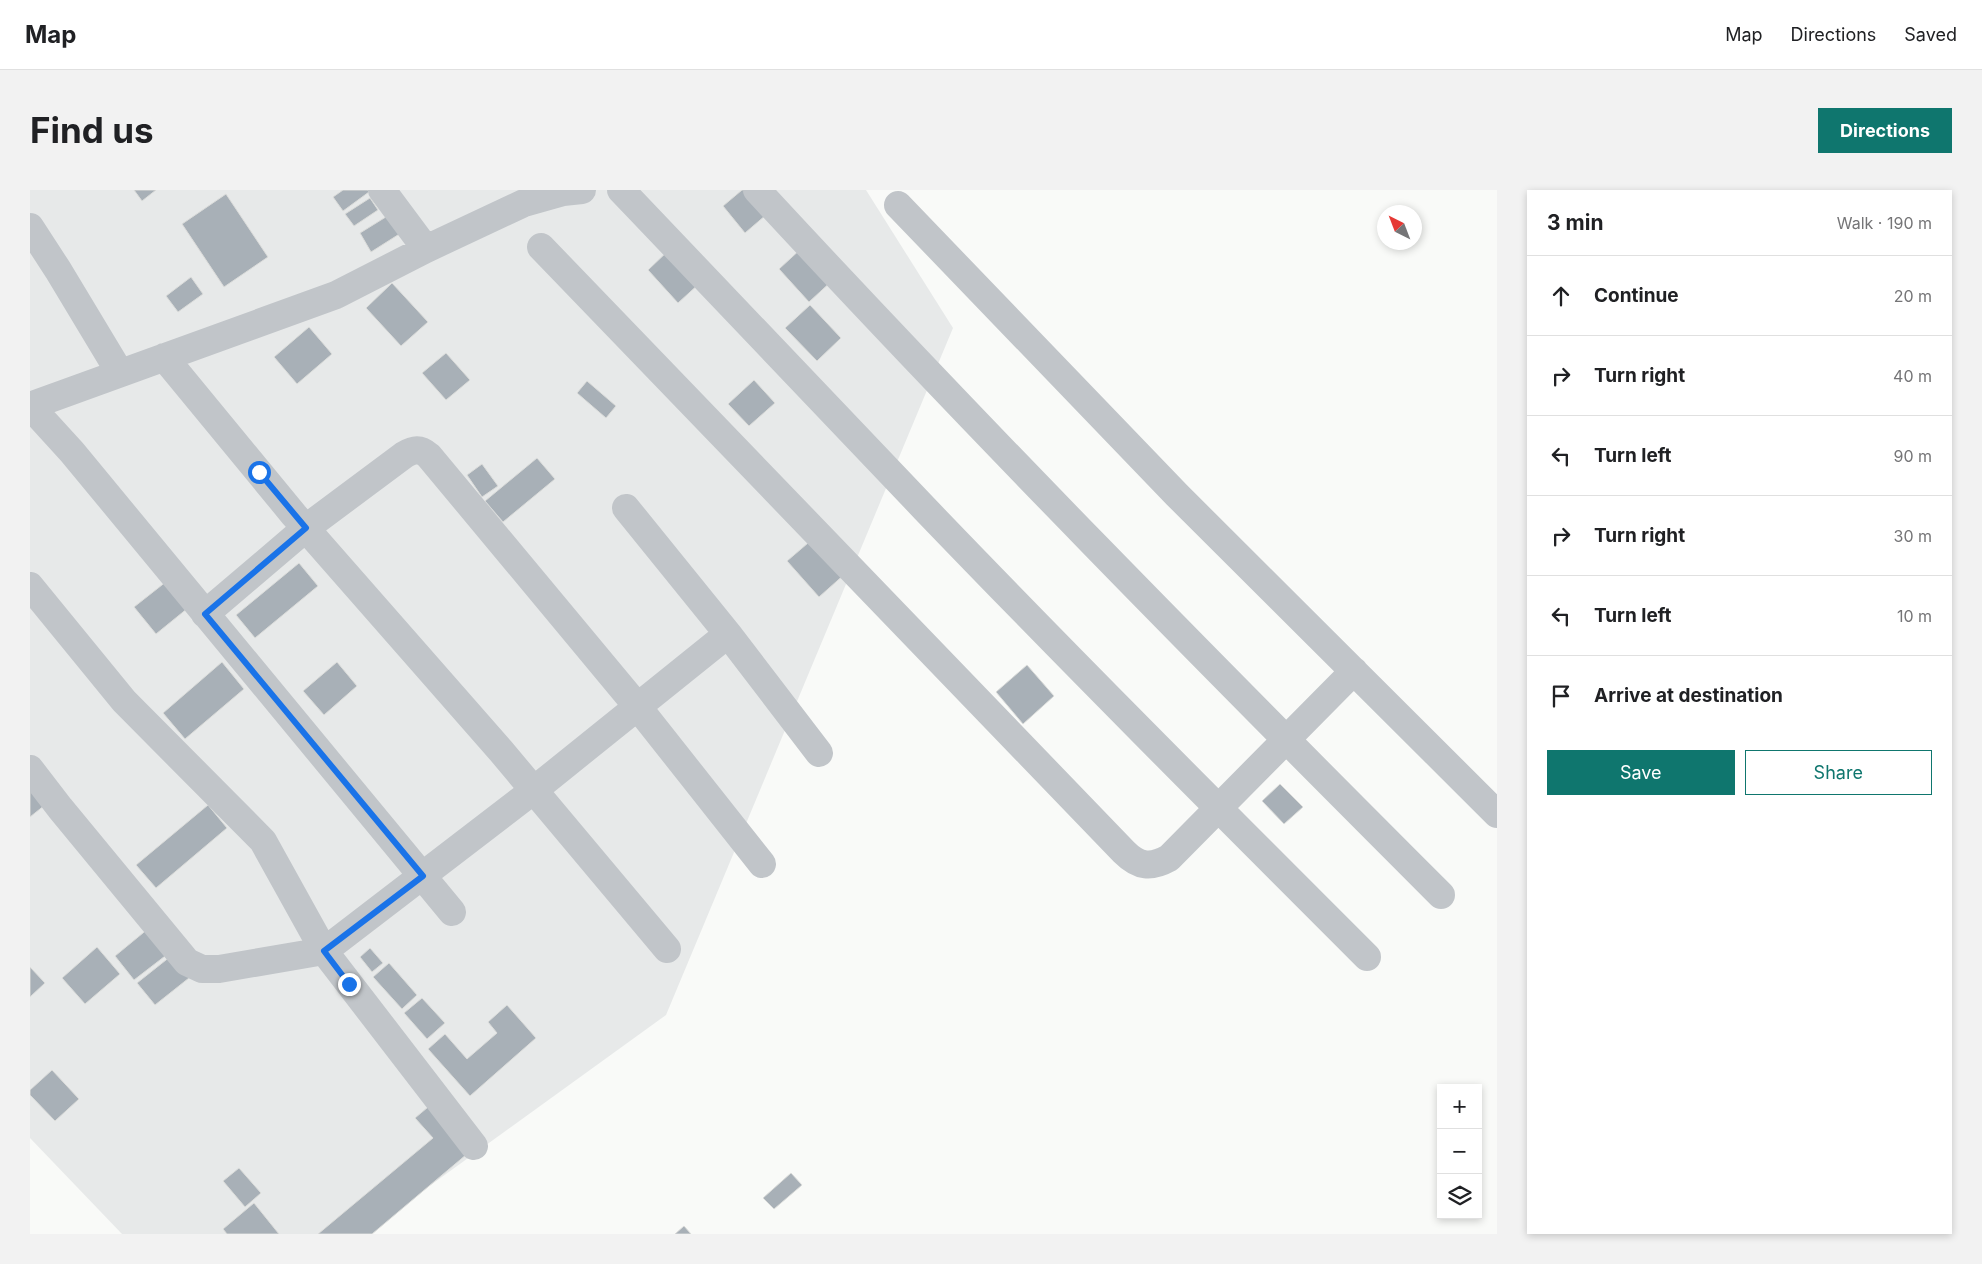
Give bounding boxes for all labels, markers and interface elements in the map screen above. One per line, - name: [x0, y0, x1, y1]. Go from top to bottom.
- text: Map: [25, 20, 76, 49]
- text: Map: [1725, 24, 1763, 45]
- text: Directions: [1791, 24, 1876, 45]
- text: Saved: [1904, 24, 1957, 45]
- button: Directions: [1818, 108, 1952, 153]
- text: Find us: [30, 109, 154, 151]
- north arrow: [1377, 205, 1422, 250]
- text: 3 min: [1547, 210, 1603, 235]
- text: Walk · 190 m: [1837, 213, 1932, 233]
- icon: ahead: [1547, 282, 1575, 310]
- text: Continue: [1594, 284, 1679, 307]
- text: 20 m: [1894, 286, 1932, 306]
- icon: right: [1547, 362, 1575, 390]
- text: Turn right: [1594, 364, 1685, 387]
- text: 40 m: [1893, 366, 1932, 386]
- icon: left: [1547, 442, 1575, 470]
- text: Turn left: [1594, 444, 1672, 467]
- text: 90 m: [1893, 446, 1932, 466]
- route start: [248, 461, 271, 484]
- icon: right: [1547, 522, 1575, 550]
- text: Turn right: [1594, 524, 1685, 547]
- text: 30 m: [1894, 526, 1932, 546]
- icon: left: [1547, 602, 1575, 630]
- text: Turn left: [1594, 604, 1672, 627]
- text: 10 m: [1897, 606, 1932, 626]
- icon: arrive: [1547, 682, 1575, 710]
- text: Arrive at destination: [1594, 684, 1783, 707]
- button: Save: [1547, 750, 1735, 795]
- button: Share: [1745, 750, 1932, 795]
- route end: [338, 973, 361, 996]
- map controls: [1437, 1084, 1482, 1219]
- button: +: [1437, 1084, 1482, 1129]
- button: −: [1437, 1129, 1482, 1174]
- button: layers: [1437, 1174, 1482, 1219]

